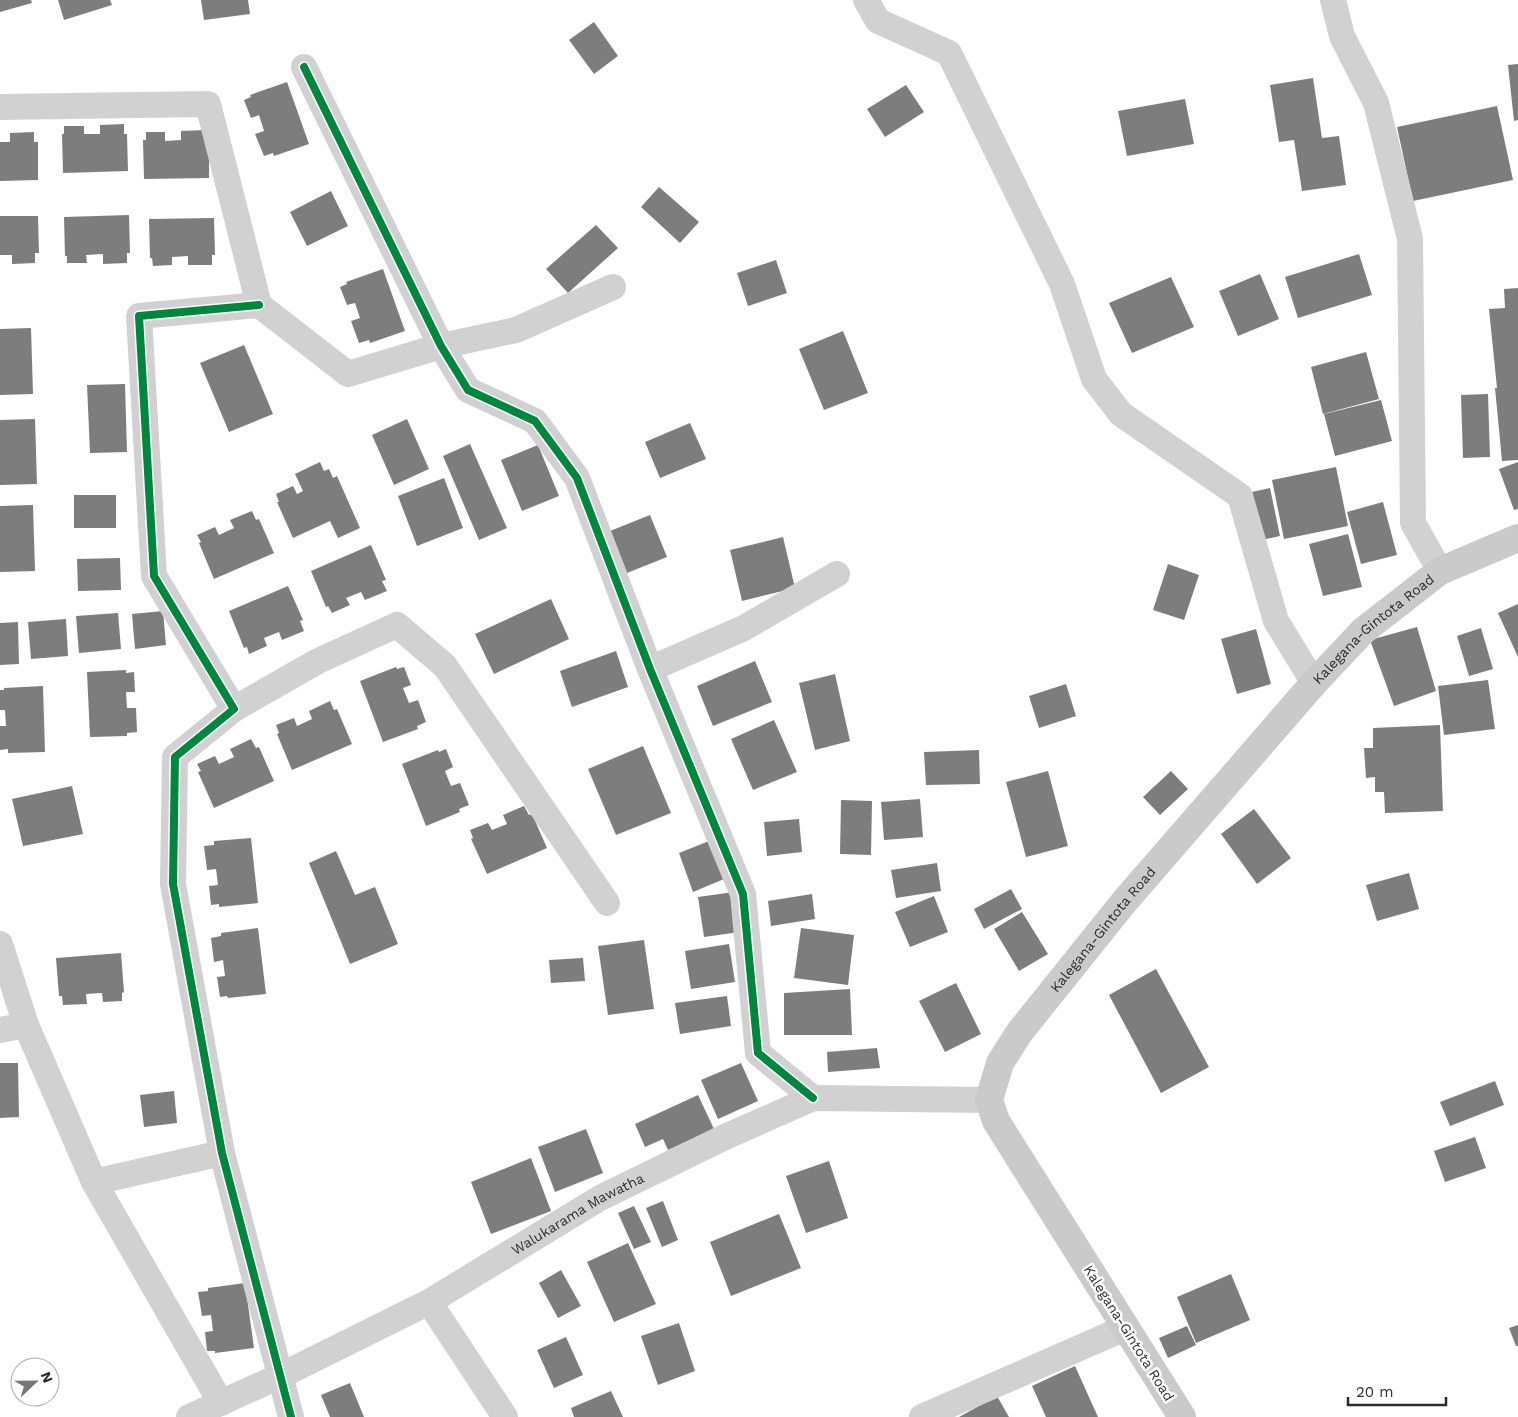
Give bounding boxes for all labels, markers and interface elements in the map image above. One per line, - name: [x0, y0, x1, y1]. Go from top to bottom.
- street label: Kalegana-Gintota Road: [1309, 571, 1437, 687]
- street label: Kalegana-Gintota Road: [1047, 864, 1159, 995]
- street label: Walukarama Mawatha: [508, 1170, 646, 1258]
- street label: Kalegana-Gintota Road: [1081, 1262, 1177, 1404]
- north arrow: [10, 1357, 60, 1407]
- text: N: [38, 1369, 56, 1385]
- scale bar: [1348, 1374, 1446, 1406]
- text: 20 m: [1356, 1383, 1394, 1401]

